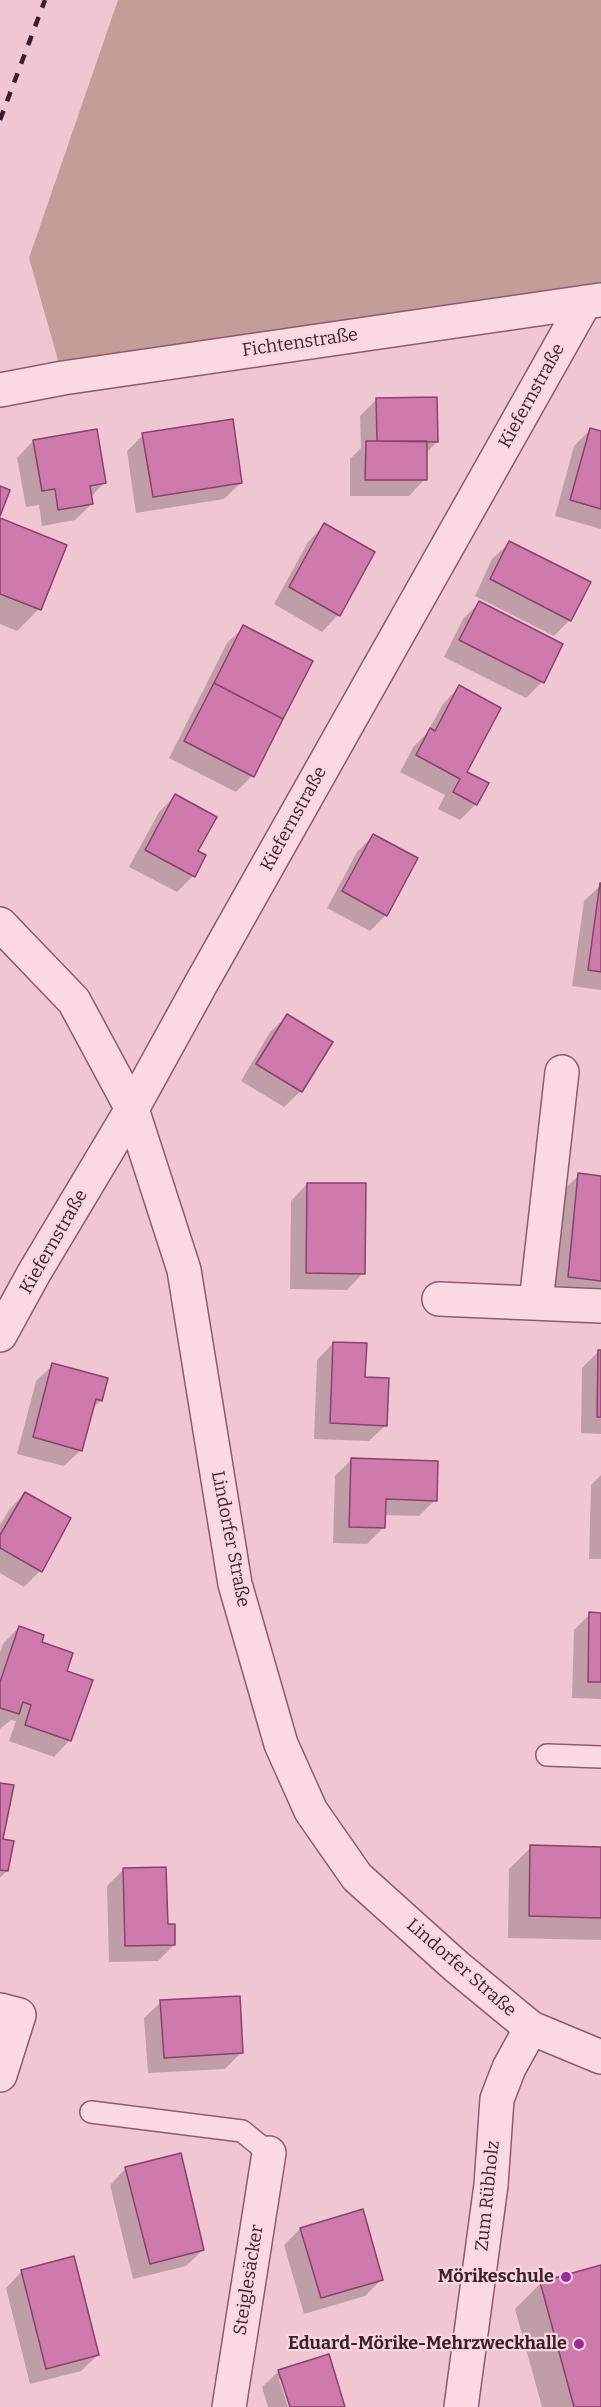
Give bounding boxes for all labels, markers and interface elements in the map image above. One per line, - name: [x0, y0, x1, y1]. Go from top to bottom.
- street label: Fichtenstraße: [241, 324, 359, 362]
- street label: Kiefernstraße: [494, 340, 570, 452]
- street label: Kiefernstraße: [256, 763, 332, 875]
- street label: Kiefernstraße: [16, 1186, 92, 1298]
- street label: Lindorfer Straße: [206, 1469, 254, 1609]
- street label: Lindorfer Straße: [402, 1914, 520, 2022]
- street label: Zum Rübholz: [471, 2140, 505, 2252]
- street label: Steiglesäcker: [230, 2223, 268, 2337]
- place label: Mörikeschule: [438, 2266, 554, 2288]
- marker: Mörikeschule: [559, 2270, 573, 2284]
- place label: Eduard-Mörike-Mehrzweckhalle: [288, 2333, 567, 2355]
- marker: Eduard-Mörike-Mehrzweckhalle: [572, 2337, 586, 2351]

